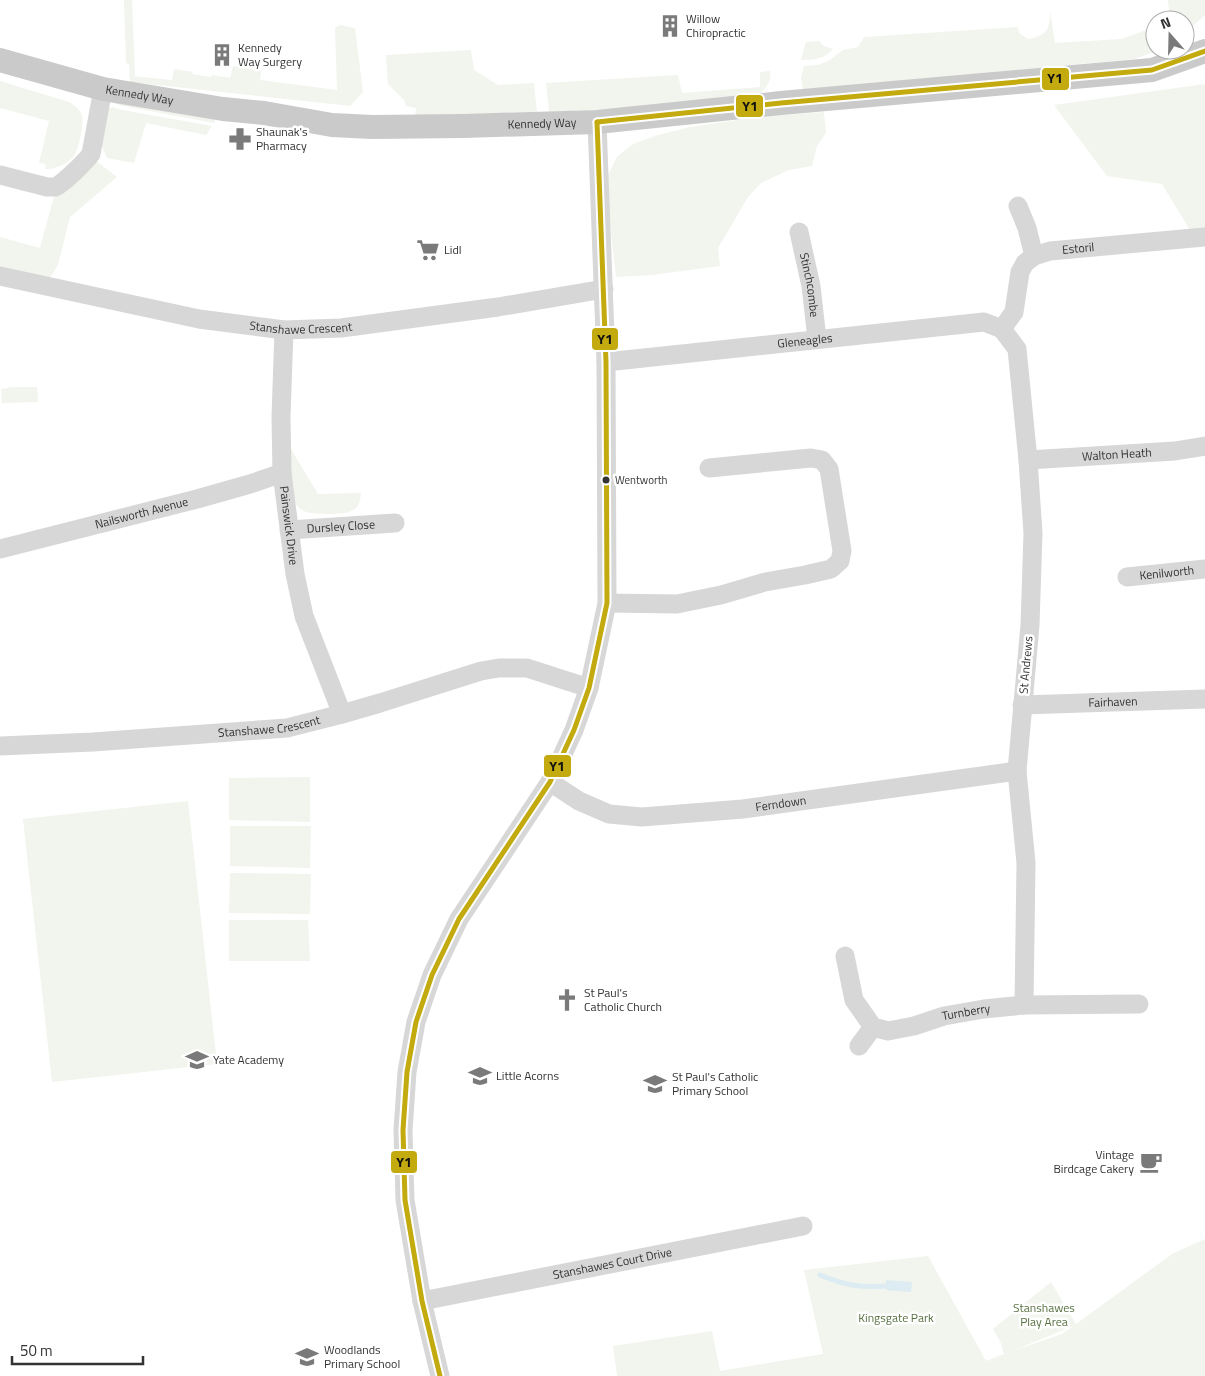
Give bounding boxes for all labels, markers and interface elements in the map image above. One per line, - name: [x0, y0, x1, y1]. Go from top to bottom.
- place label: Willow Chiropractic: [686, 9, 746, 42]
- north arrow: [1145, 10, 1195, 60]
- text: N: [1157, 11, 1174, 34]
- building icon: Willow Chiropractic: [657, 13, 683, 39]
- place label: Kennedy Way Surgery: [238, 38, 302, 71]
- building icon: Kennedy Way Surgery: [209, 42, 235, 68]
- line badge: Y1: [1041, 67, 1070, 91]
- text: Y1: [1047, 67, 1063, 88]
- street label: Kennedy Way: [104, 80, 175, 110]
- line badge: Y1: [735, 94, 764, 118]
- text: Y1: [742, 95, 758, 116]
- street label: Kennedy Way: [507, 113, 577, 134]
- place label: Shaunak's Pharmacy: [256, 122, 308, 155]
- pharmacy icon: Shaunak's Pharmacy: [227, 126, 253, 152]
- supermarket icon: Lidl: [415, 237, 441, 263]
- street label: Estoril: [1061, 237, 1095, 259]
- place label: Lidl: [444, 240, 462, 259]
- street label: Stinchcombe: [795, 251, 824, 318]
- street label: Stanshawe Crescent: [248, 316, 354, 339]
- line badge: Y1: [591, 327, 619, 351]
- text: Y1: [597, 328, 613, 349]
- street label: Gleneagles: [776, 328, 834, 353]
- street label: Walton Heath: [1081, 442, 1152, 466]
- place label: Wentworth: [615, 472, 668, 488]
- marker: Wentworth: [601, 475, 611, 485]
- street label: Painswick Drive: [275, 485, 304, 566]
- street label: Nailsworth Avenue: [93, 492, 190, 534]
- street label: Dursley Close: [306, 514, 376, 538]
- street label: Kenilworth: [1138, 560, 1195, 585]
- street label: St Andrews: [1014, 635, 1038, 695]
- street label: Fairhaven: [1088, 691, 1138, 712]
- street label: Stanshawe Crescent: [217, 710, 323, 742]
- line badge: Y1: [543, 754, 572, 778]
- text: Y1: [549, 755, 565, 776]
- street label: Ferndown: [754, 790, 807, 816]
- place label: St Paul's Catholic Church: [584, 983, 662, 1016]
- church icon: St Paul's Catholic Church: [554, 987, 580, 1013]
- street label: Turnberry: [940, 998, 991, 1025]
- school or university icon: Yate Academy: [184, 1047, 210, 1073]
- place label: Yate Academy: [213, 1050, 284, 1069]
- school or university icon: Little Acorns: [467, 1063, 493, 1089]
- place label: Little Acorns: [496, 1066, 559, 1085]
- place label: St Paul's Catholic Primary School: [672, 1067, 758, 1100]
- school or university icon: St Paul's Catholic Primary School: [642, 1071, 668, 1097]
- place label: Vintage Birdcage Cakery: [1053, 1145, 1134, 1178]
- cafe icon: Vintage Birdcage Cakery: [1138, 1149, 1164, 1175]
- line badge: Y1: [390, 1150, 418, 1174]
- text: Y1: [396, 1151, 412, 1172]
- street label: Stanshawes Court Drive: [551, 1242, 673, 1284]
- park label: Stanshawes Play Area: [1013, 1298, 1075, 1331]
- park label: Kingsgate Park: [858, 1308, 934, 1327]
- scale bar: [12, 1334, 144, 1366]
- text: 50 m: [20, 1339, 53, 1362]
- place label: Woodlands Primary School: [324, 1340, 400, 1373]
- school or university icon: Woodlands Primary School: [294, 1344, 320, 1370]

